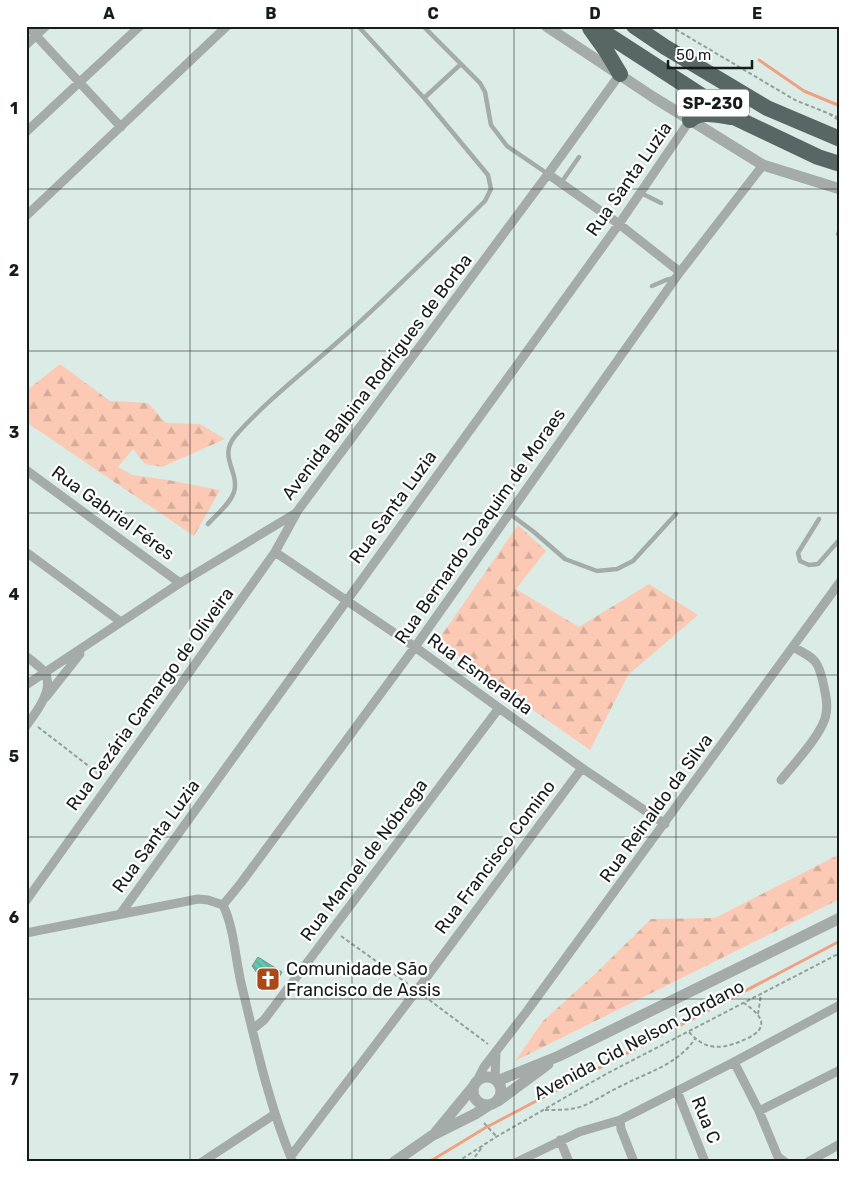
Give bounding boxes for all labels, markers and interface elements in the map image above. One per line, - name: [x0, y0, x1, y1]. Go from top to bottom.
- text: A: [103, 4, 115, 23]
- text: B: [265, 4, 277, 23]
- text: C: [427, 4, 439, 23]
- text: D: [589, 4, 601, 23]
- text: E: [752, 4, 762, 23]
- scale bar: [668, 38, 752, 70]
- text: 50 m: [676, 46, 711, 64]
- road number: SP-230: [677, 90, 749, 116]
- text: 1: [10, 99, 18, 118]
- street label: Rua Santa Luzia: [581, 118, 677, 240]
- street label: Avenida Balbina Rodrigues de Borba: [277, 250, 477, 504]
- text: 2: [9, 261, 19, 280]
- street label: Rua Bernardo Joaquim de Moraes: [390, 404, 570, 648]
- text: 3: [9, 423, 19, 442]
- street label: Rua Santa Luzia: [345, 446, 441, 568]
- street label: Rua Gabriel Féres: [47, 461, 179, 565]
- street label: Rua Cezária Camargo de Oliveira: [62, 583, 238, 815]
- text: 4: [9, 585, 20, 604]
- street label: Rua Esmeralda: [423, 628, 537, 720]
- street label: Rua Reinaldo da Silva: [595, 729, 717, 887]
- text: 5: [9, 747, 19, 766]
- street label: Rua Santa Luzia: [108, 775, 204, 897]
- street label: Rua Manoel de Nóbrega: [296, 775, 432, 945]
- street label: Rua Francisco Comino: [430, 776, 560, 938]
- text: 6: [9, 908, 19, 927]
- place label: Comunidade São Francisco de Assis: [286, 958, 441, 1001]
- church icon: Comunidade São Francisco de Assis: [255, 966, 281, 992]
- street label: Avenida Cid Nelson Jordano: [530, 975, 748, 1105]
- text: 7: [9, 1070, 19, 1089]
- street label: Rua C: [687, 1093, 725, 1147]

